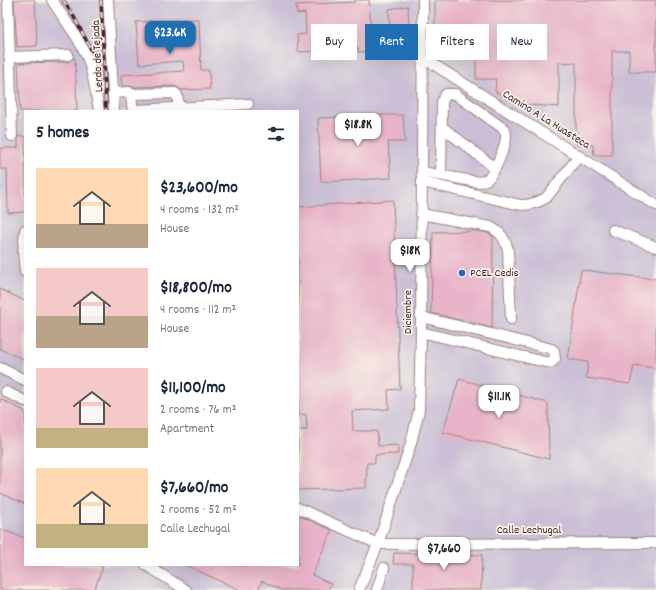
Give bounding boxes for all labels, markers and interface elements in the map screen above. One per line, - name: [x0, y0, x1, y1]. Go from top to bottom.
- street label: Lerdo de Tejada: [88, 19, 108, 92]
- pin: $23.6K: [137, 21, 203, 55]
- text: $23.6K: [154, 24, 186, 43]
- chip: Buy: [311, 24, 357, 60]
- chip: Rent: [365, 24, 418, 60]
- chip: Filters: [426, 24, 489, 60]
- chip: New: [497, 24, 547, 60]
- street label: Camino A La Huasteca: [499, 86, 593, 154]
- pin: $18.8K: [325, 113, 391, 147]
- text: $18.8K: [344, 116, 372, 135]
- text: 5 homes: [36, 122, 89, 146]
- icon: filters: [265, 123, 287, 145]
- text: $23,600/mo: [160, 177, 238, 201]
- icon: home: [68, 184, 116, 232]
- text: 4 rooms · 132 m²: [160, 201, 239, 220]
- text: House: [160, 220, 189, 239]
- pin: $18K: [386, 239, 434, 273]
- text: $18K: [400, 242, 420, 261]
- place label: PCEL Cedis: [470, 265, 519, 282]
- marker: PCEL Cedis: [457, 268, 467, 278]
- text: $18,800/mo: [160, 277, 232, 301]
- icon: home: [68, 284, 116, 332]
- street label: Diciembre: [400, 290, 417, 334]
- text: 4 rooms · 112 m²: [160, 301, 236, 320]
- text: House: [160, 320, 189, 339]
- text: $11,100/mo: [160, 377, 226, 401]
- icon: home: [68, 384, 116, 432]
- pin: $11.1K: [466, 385, 532, 419]
- text: $11.1K: [487, 388, 511, 407]
- text: 2 rooms · 76 m²: [160, 401, 236, 420]
- text: Apartment: [160, 420, 214, 439]
- text: $7,660/mo: [160, 477, 228, 501]
- icon: home: [68, 484, 116, 532]
- text: 2 rooms · 52 m²: [160, 501, 237, 520]
- text: Calle Lechugal: [160, 520, 230, 539]
- street label: Calle Lechugal: [497, 522, 562, 539]
- pin: $7,660: [411, 537, 477, 571]
- text: $7,660: [427, 540, 461, 559]

